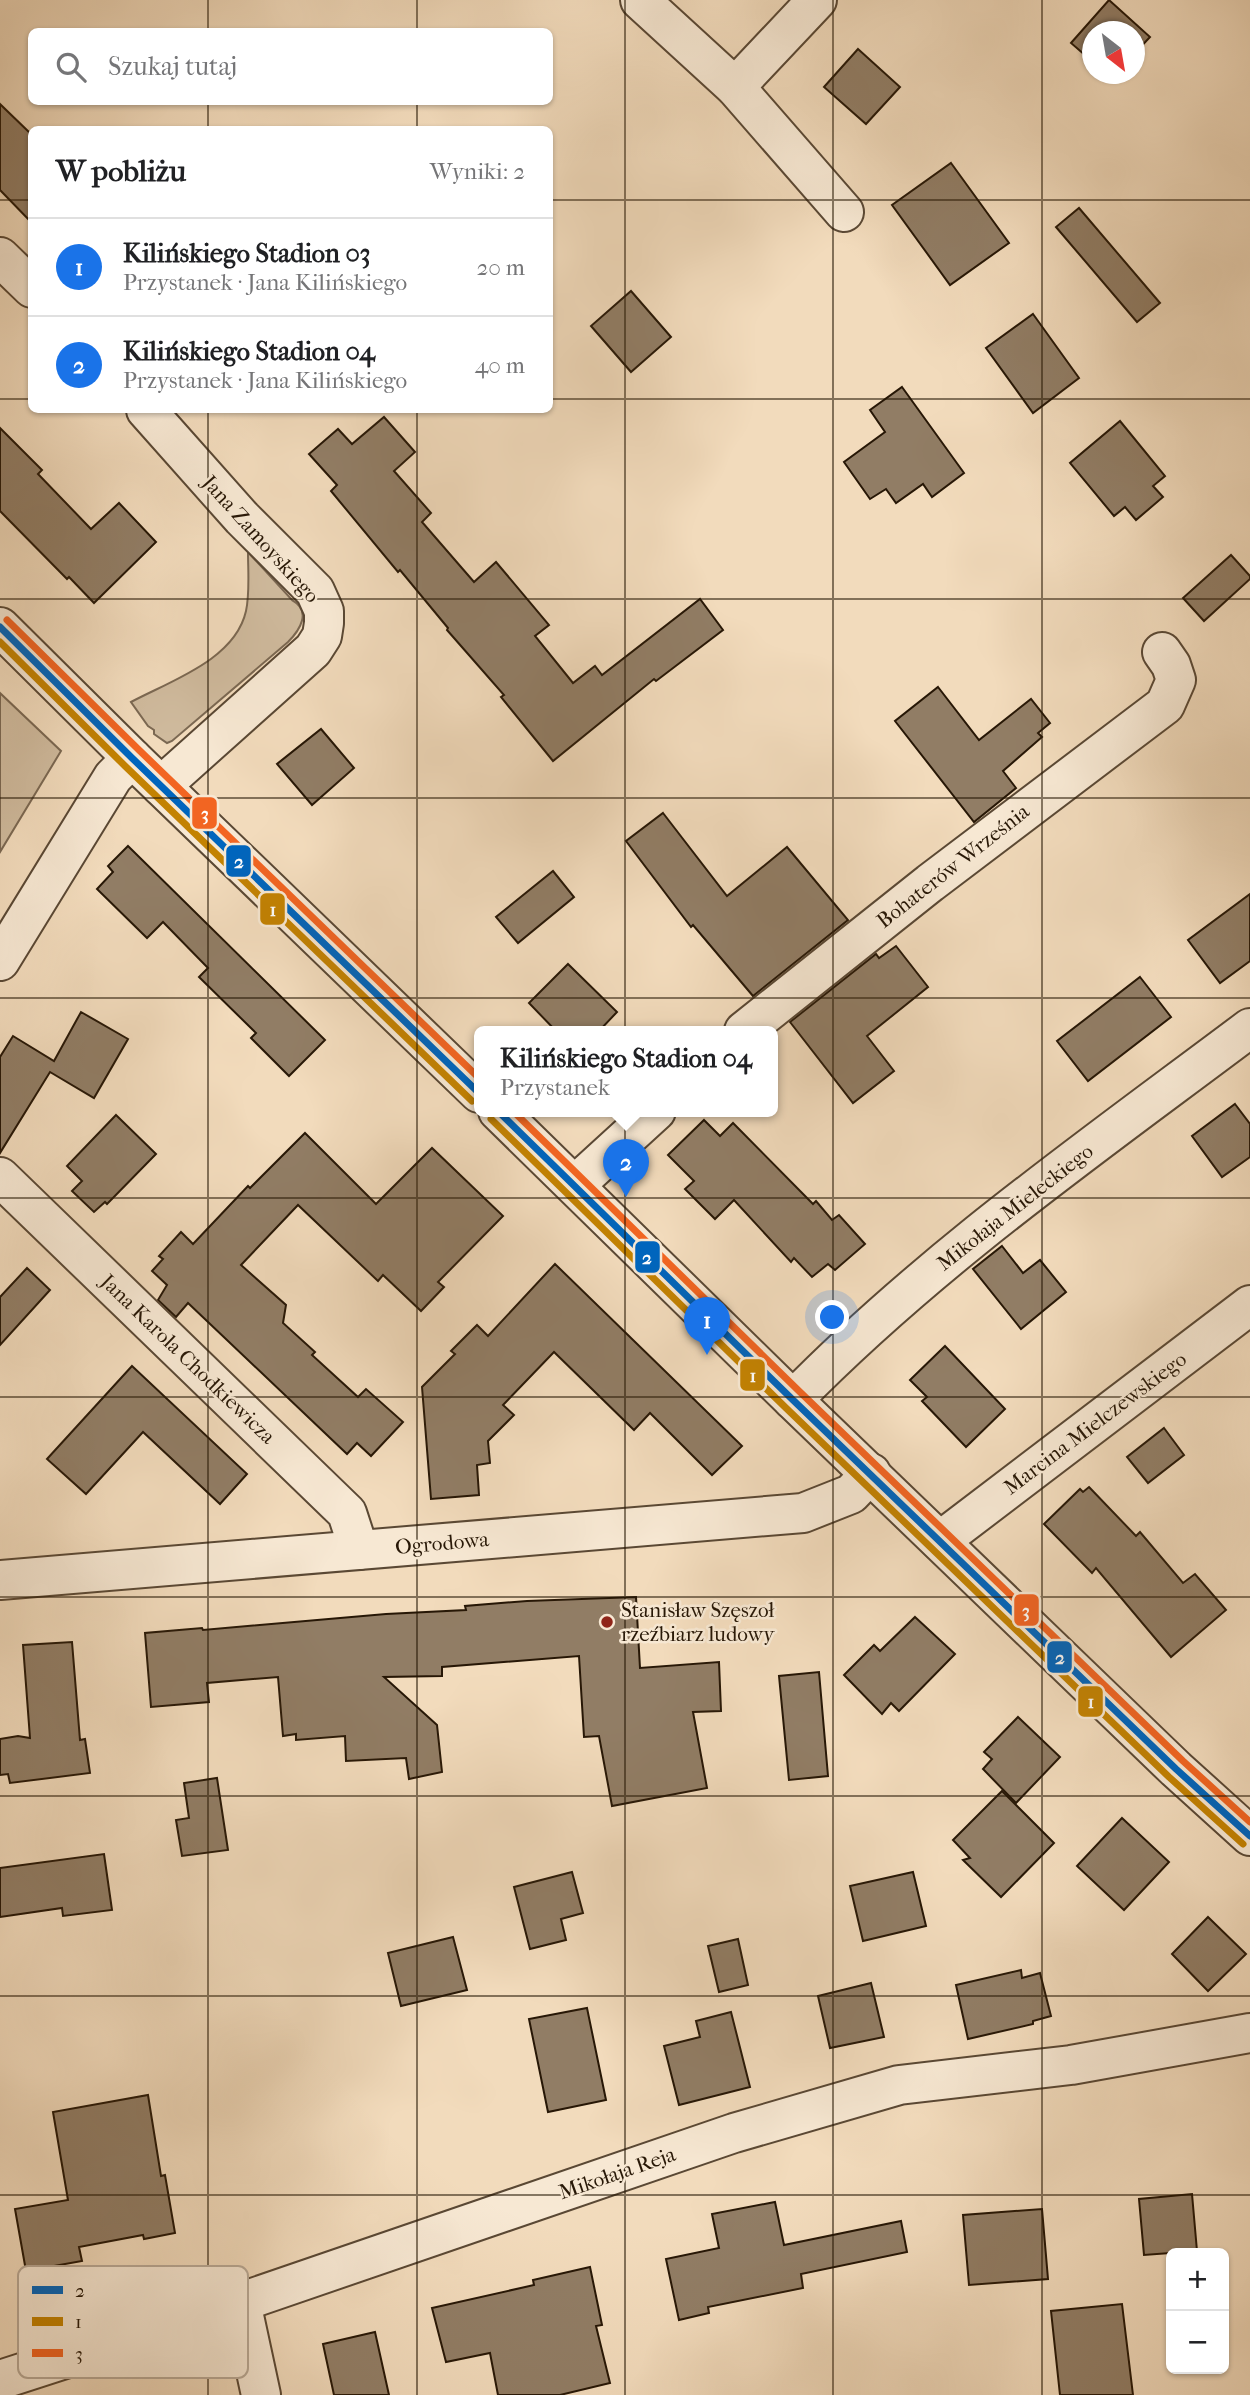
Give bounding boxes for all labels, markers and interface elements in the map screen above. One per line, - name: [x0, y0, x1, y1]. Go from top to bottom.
- north arrow: [1082, 21, 1145, 84]
- search box: [28, 28, 553, 105]
- icon: search: [52, 48, 90, 86]
- text: Szukaj tutaj: [108, 51, 237, 82]
- text: W pobliżu: [56, 154, 186, 189]
- text: Wyniki: 2: [430, 158, 525, 185]
- text: Kilińskiego Stadion 03: [123, 238, 371, 269]
- text: 1: [75, 254, 83, 281]
- text: 20 m: [476, 254, 525, 281]
- text: Przystanek · Jana Kilińskiego: [123, 269, 407, 296]
- text: Kilińskiego Stadion 04: [123, 336, 375, 367]
- text: 2: [73, 352, 85, 379]
- text: 40 m: [475, 352, 525, 379]
- text: Przystanek · Jana Kilińskiego: [123, 367, 407, 394]
- street label: Jana Zamoyskiego: [196, 469, 324, 608]
- line badge: 3: [191, 796, 218, 830]
- street label: Bohaterów Września: [872, 799, 1034, 933]
- text: 3: [201, 803, 209, 825]
- line badge: 2: [225, 844, 252, 878]
- text: 2: [234, 851, 244, 873]
- line badge: 1: [259, 892, 286, 926]
- text: 1: [270, 899, 276, 921]
- popup: [474, 1026, 778, 1117]
- text: Kilińskiego Stadion 04: [500, 1043, 752, 1074]
- text: Przystanek: [500, 1074, 610, 1101]
- pin: 2: [603, 1139, 649, 1197]
- street label: Mikołaja Mieleckiego: [932, 1139, 1098, 1275]
- line badge: 2: [634, 1240, 661, 1274]
- text: 2: [642, 1247, 652, 1269]
- street label: Jana Karola Chodkiewicza: [94, 1268, 280, 1449]
- pin: 1: [684, 1297, 730, 1355]
- your location: [815, 1300, 849, 1334]
- street label: Marcina Mielczewskiego: [999, 1347, 1191, 1499]
- line badge: 1: [739, 1358, 766, 1392]
- text: 1: [750, 1365, 756, 1387]
- street label: Ogrodowa: [394, 1527, 490, 1559]
- line badge: 3: [1013, 1593, 1040, 1627]
- place label: Stanisław Szęszoł rzeźbiarz ludowy: [621, 1598, 775, 1646]
- text: 3: [1022, 1600, 1030, 1622]
- marker: Stanisław Szęszoł rzeźbiarz ludowy: [599, 1614, 615, 1630]
- line badge: 2: [1046, 1640, 1073, 1674]
- text: 2: [1055, 1647, 1065, 1669]
- line badge: 1: [1077, 1685, 1104, 1718]
- text: 1: [1088, 1691, 1094, 1713]
- street label: Mikołaja Reja: [555, 2142, 679, 2204]
- map controls: [1166, 2248, 1229, 2374]
- button: +: [1166, 2248, 1229, 2311]
- legend: [18, 2266, 248, 2378]
- text: 2: [75, 2280, 85, 2302]
- text: 1: [75, 2311, 82, 2333]
- button: −: [1166, 2311, 1229, 2374]
- text: 3: [75, 2343, 83, 2365]

